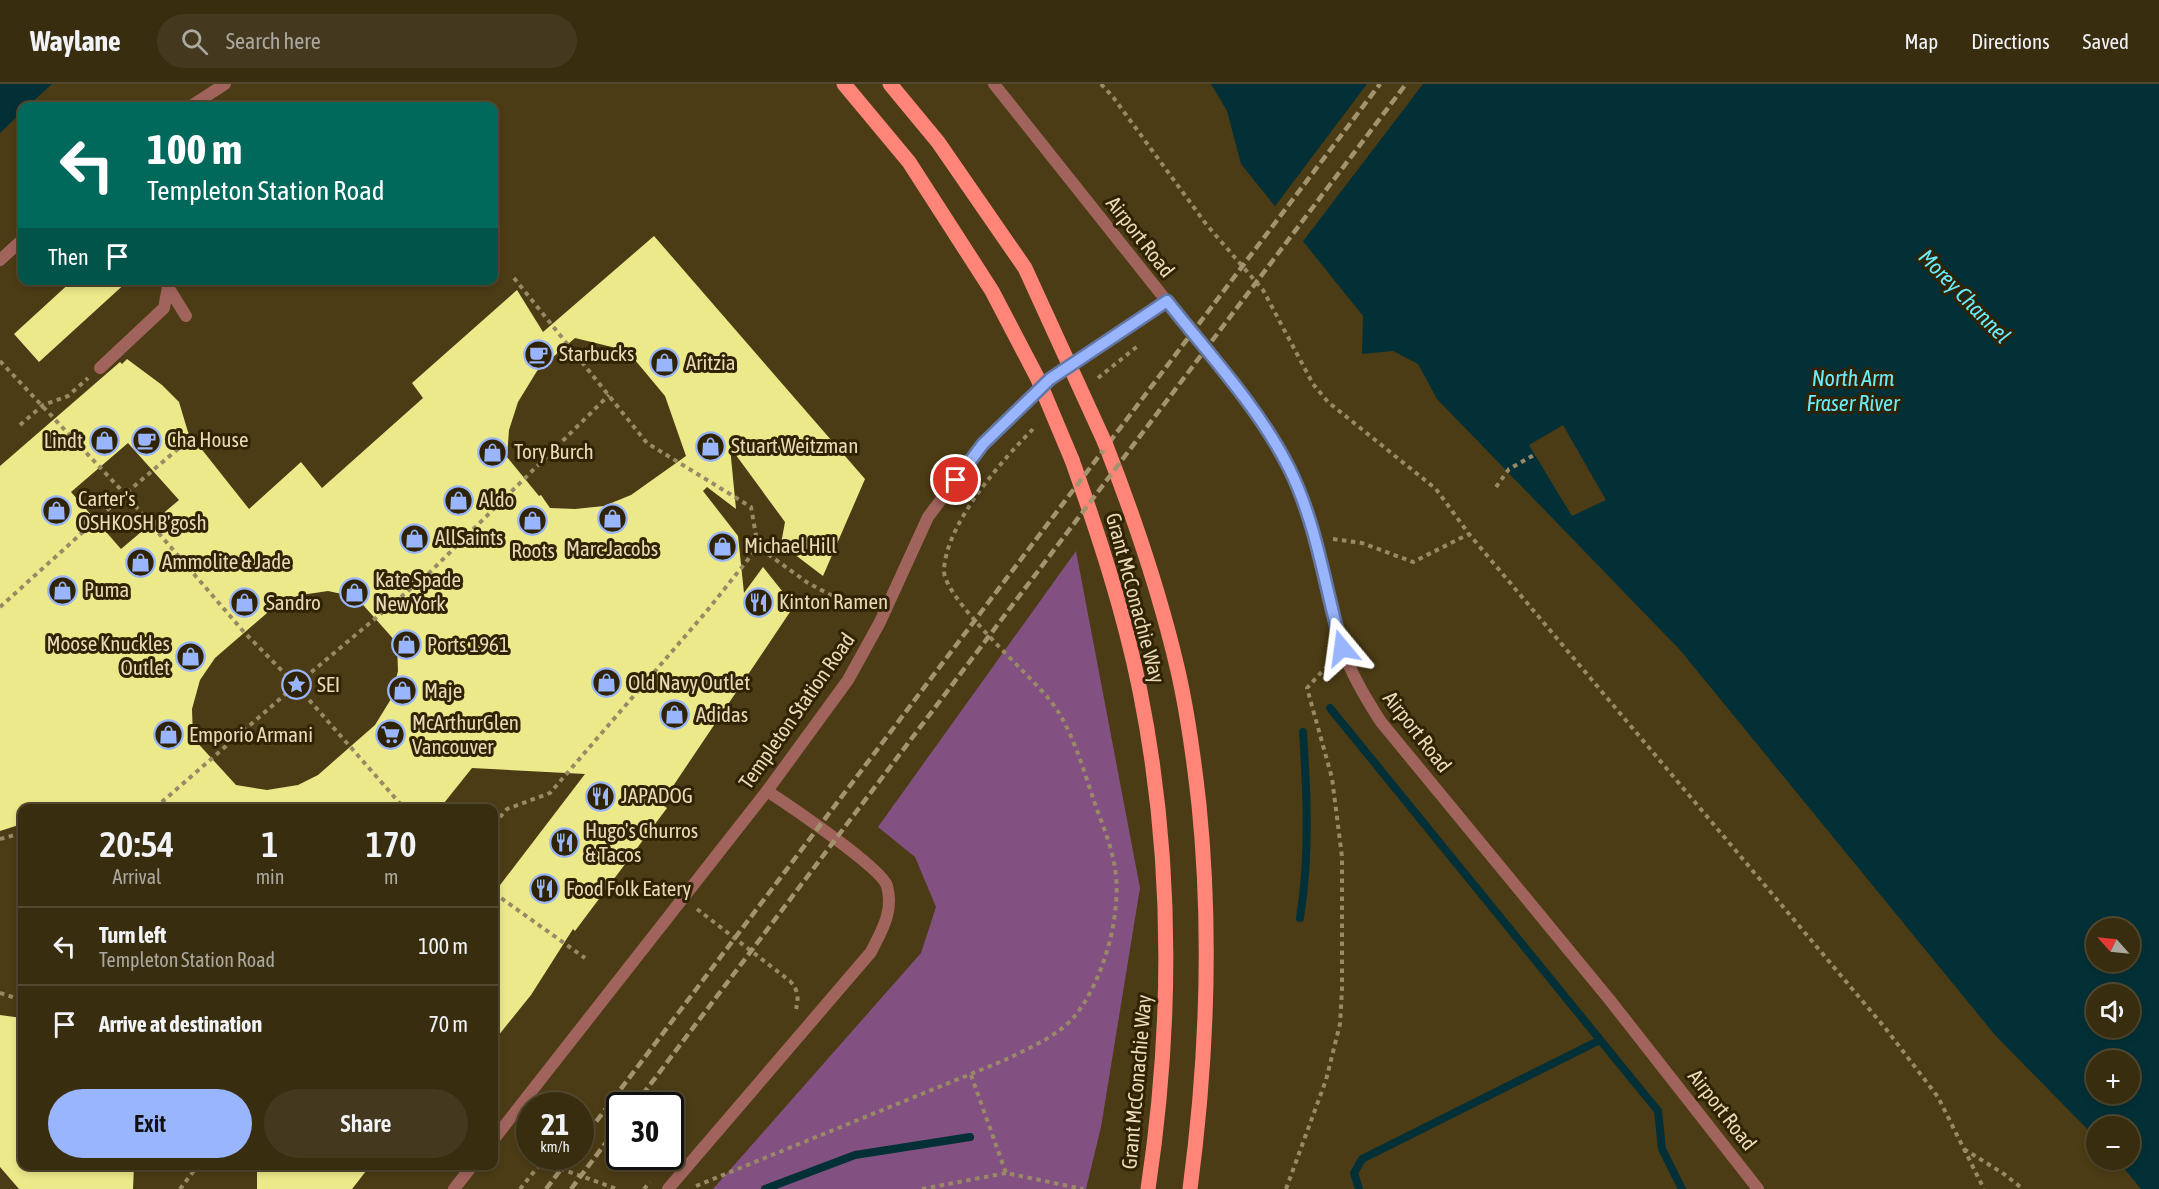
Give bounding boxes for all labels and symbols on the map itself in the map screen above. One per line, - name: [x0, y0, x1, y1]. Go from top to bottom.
- street label: Airport Road: [1102, 191, 1180, 282]
- water label: Morey Channel: [1914, 244, 2016, 348]
- cafe icon: Starbucks: [522, 338, 554, 370]
- place label: Starbucks: [559, 341, 634, 365]
- shop icon: Aritzia: [649, 347, 681, 379]
- place label: Aritzia: [686, 350, 736, 374]
- water label: North Arm Fraser River: [1806, 365, 1901, 416]
- cafe icon: Cha House: [130, 424, 162, 456]
- shop icon: Lindt: [88, 425, 120, 457]
- place label: Cha House: [167, 427, 248, 451]
- place label: Lindt: [44, 428, 83, 452]
- shop icon: Stuart Weitzman: [694, 430, 726, 462]
- place label: Stuart Weitzman: [731, 433, 858, 457]
- shop icon: Tory Burch: [477, 436, 509, 468]
- place label: Tory Burch: [514, 439, 594, 463]
- pin: [930, 454, 981, 505]
- shop icon: Aldo: [442, 484, 474, 516]
- place label: Carter's OSHKOSH B'gosh: [78, 486, 207, 534]
- place label: Aldo: [479, 487, 514, 511]
- shop icon: Carter's OSHKOSH B'gosh: [41, 495, 73, 527]
- shop icon: Marc Jacobs: [596, 502, 628, 534]
- shop icon: Roots: [517, 504, 549, 536]
- street label: Grant McConachie Way: [1102, 510, 1170, 686]
- shop icon: AllSaints: [398, 522, 430, 554]
- place label: AllSaints: [435, 525, 503, 549]
- shop icon: Michael Hill: [707, 530, 739, 562]
- place label: Michael Hill: [744, 533, 837, 557]
- place label: Marc Jacobs: [566, 536, 658, 560]
- place label: Roots: [511, 538, 555, 562]
- shop icon: Ammolite & Jade: [125, 546, 157, 578]
- place label: Ammolite & Jade: [162, 549, 291, 573]
- place label: Kate Spade New York: [375, 567, 461, 615]
- shop icon: Puma: [47, 574, 79, 606]
- shop icon: Kate Spade New York: [338, 576, 370, 608]
- place label: Puma: [84, 577, 129, 601]
- restaurant icon: Kinton Ramen: [742, 586, 774, 618]
- shop icon: Sandro: [229, 587, 261, 619]
- place label: Kinton Ramen: [779, 589, 888, 613]
- place label: Sandro: [266, 590, 321, 614]
- position arrow: [1310, 616, 1374, 680]
- street label: Templeton Station Road: [733, 628, 859, 793]
- shop icon: Ports 1961: [390, 629, 422, 661]
- place label: Moose Knuckles Outlet: [46, 631, 170, 679]
- place label: Ports 1961: [427, 632, 509, 656]
- shop icon: Moose Knuckles Outlet: [175, 640, 207, 672]
- shop icon: Old Navy Outlet: [591, 667, 623, 699]
- place icon: SEI: [280, 669, 312, 701]
- place label: Old Navy Outlet: [628, 670, 750, 694]
- place label: SEI: [317, 672, 340, 696]
- shop icon: Maje: [387, 675, 419, 707]
- place label: Maje: [424, 678, 462, 702]
- street label: Airport Road: [1379, 686, 1457, 777]
- shop icon: Adidas: [659, 699, 691, 731]
- place label: Adidas: [696, 702, 748, 726]
- place label: McArthurGlen Vancouver: [412, 710, 519, 758]
- shop icon: Emporio Armani: [152, 719, 184, 751]
- supermarket icon: McArthurGlen Vancouver: [375, 719, 407, 751]
- place label: Emporio Armani: [189, 722, 313, 746]
- restaurant icon: JAPADOG: [584, 780, 616, 812]
- place label: JAPADOG: [621, 783, 693, 807]
- place label: Hugo's Churros & Tacos: [585, 818, 698, 866]
- restaurant icon: Hugo's Churros & Tacos: [548, 827, 580, 859]
- restaurant icon: Food Folk Eatery: [529, 873, 561, 905]
- place label: Food Folk Eatery: [566, 876, 691, 900]
- north arrow: [2086, 918, 2140, 972]
- street label: Grant McConachie Way: [1116, 993, 1156, 1170]
- street label: Airport Road: [1684, 1064, 1762, 1155]
- speed limit sign: 30: [606, 1092, 684, 1170]

